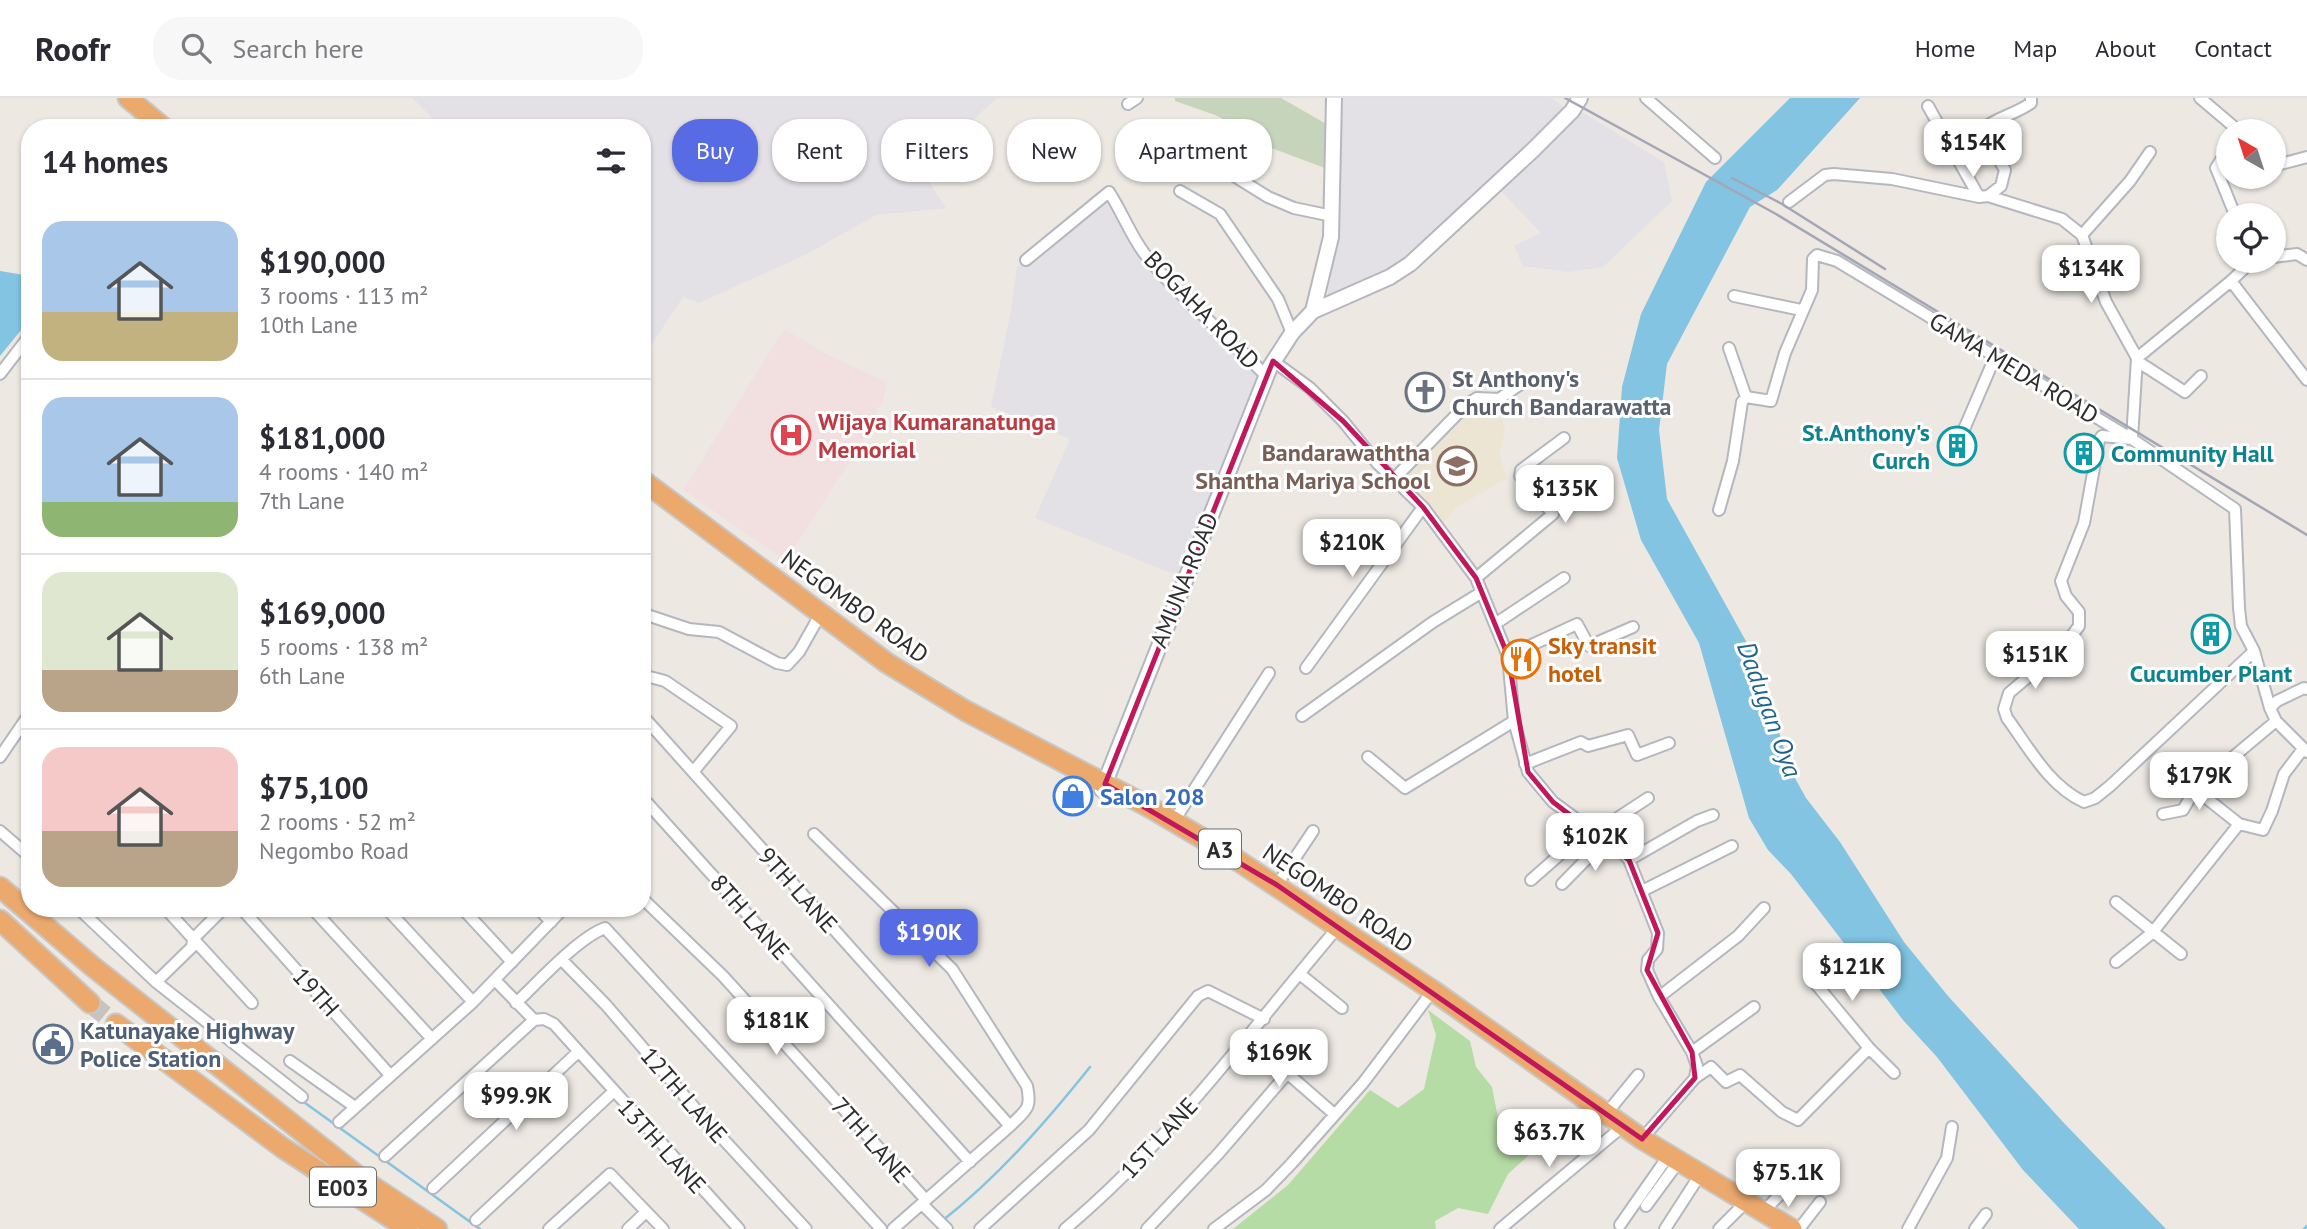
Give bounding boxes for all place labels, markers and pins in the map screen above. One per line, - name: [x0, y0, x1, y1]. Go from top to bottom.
- pin: $154K: [1924, 120, 2022, 179]
- pin: $134K: [2042, 246, 2140, 305]
- place label: St Anthony's Church Bandarawatta: [1452, 363, 1671, 422]
- church icon: St Anthony's Church Bandarawatta: [1404, 371, 1446, 413]
- place label: Wijaya Kumaranatunga Memorial: [818, 406, 1056, 465]
- hospital icon: Wijaya Kumaranatunga Memorial: [770, 414, 812, 456]
- place label: St.Anthony's Curch: [1802, 417, 1930, 476]
- building icon: St.Anthony's Curch: [1936, 425, 1978, 467]
- building icon: Community Hall: [2063, 432, 2105, 474]
- place label: Bandarawaththa Shantha Mariya School: [1195, 437, 1431, 496]
- place label: Community Hall: [2111, 438, 2275, 469]
- school or university icon: Bandarawaththa Shantha Mariya School: [1436, 445, 1478, 487]
- pin: $135K: [1516, 466, 1614, 525]
- pin: $210K: [1303, 519, 1401, 579]
- building icon: Cucumber Plant: [2190, 613, 2232, 655]
- place label: Sky transit hotel: [1548, 630, 1657, 689]
- pin: $151K: [1986, 632, 2084, 691]
- restaurant icon: Sky transit hotel: [1500, 638, 1542, 680]
- place label: Cucumber Plant: [2130, 658, 2293, 689]
- pin: $179K: [2150, 752, 2248, 812]
- shop icon: Salon 208: [1052, 775, 1094, 817]
- place label: Salon 208: [1100, 781, 1205, 812]
- pin: $102K: [1546, 814, 1644, 873]
- pin: $190K: [880, 910, 978, 969]
- pin: $121K: [1803, 944, 1901, 1003]
- pin: $181K: [727, 998, 825, 1057]
- place label: Katunayake Highway Police Station: [80, 1015, 295, 1074]
- public building icon: Katunayake Highway Police Station: [32, 1023, 74, 1065]
- pin: $169K: [1230, 1030, 1328, 1089]
- pin: $99.9K: [459, 1072, 573, 1132]
- pin: $63.7K: [1492, 1110, 1606, 1169]
- pin: $75.1K: [1731, 1150, 1845, 1209]

